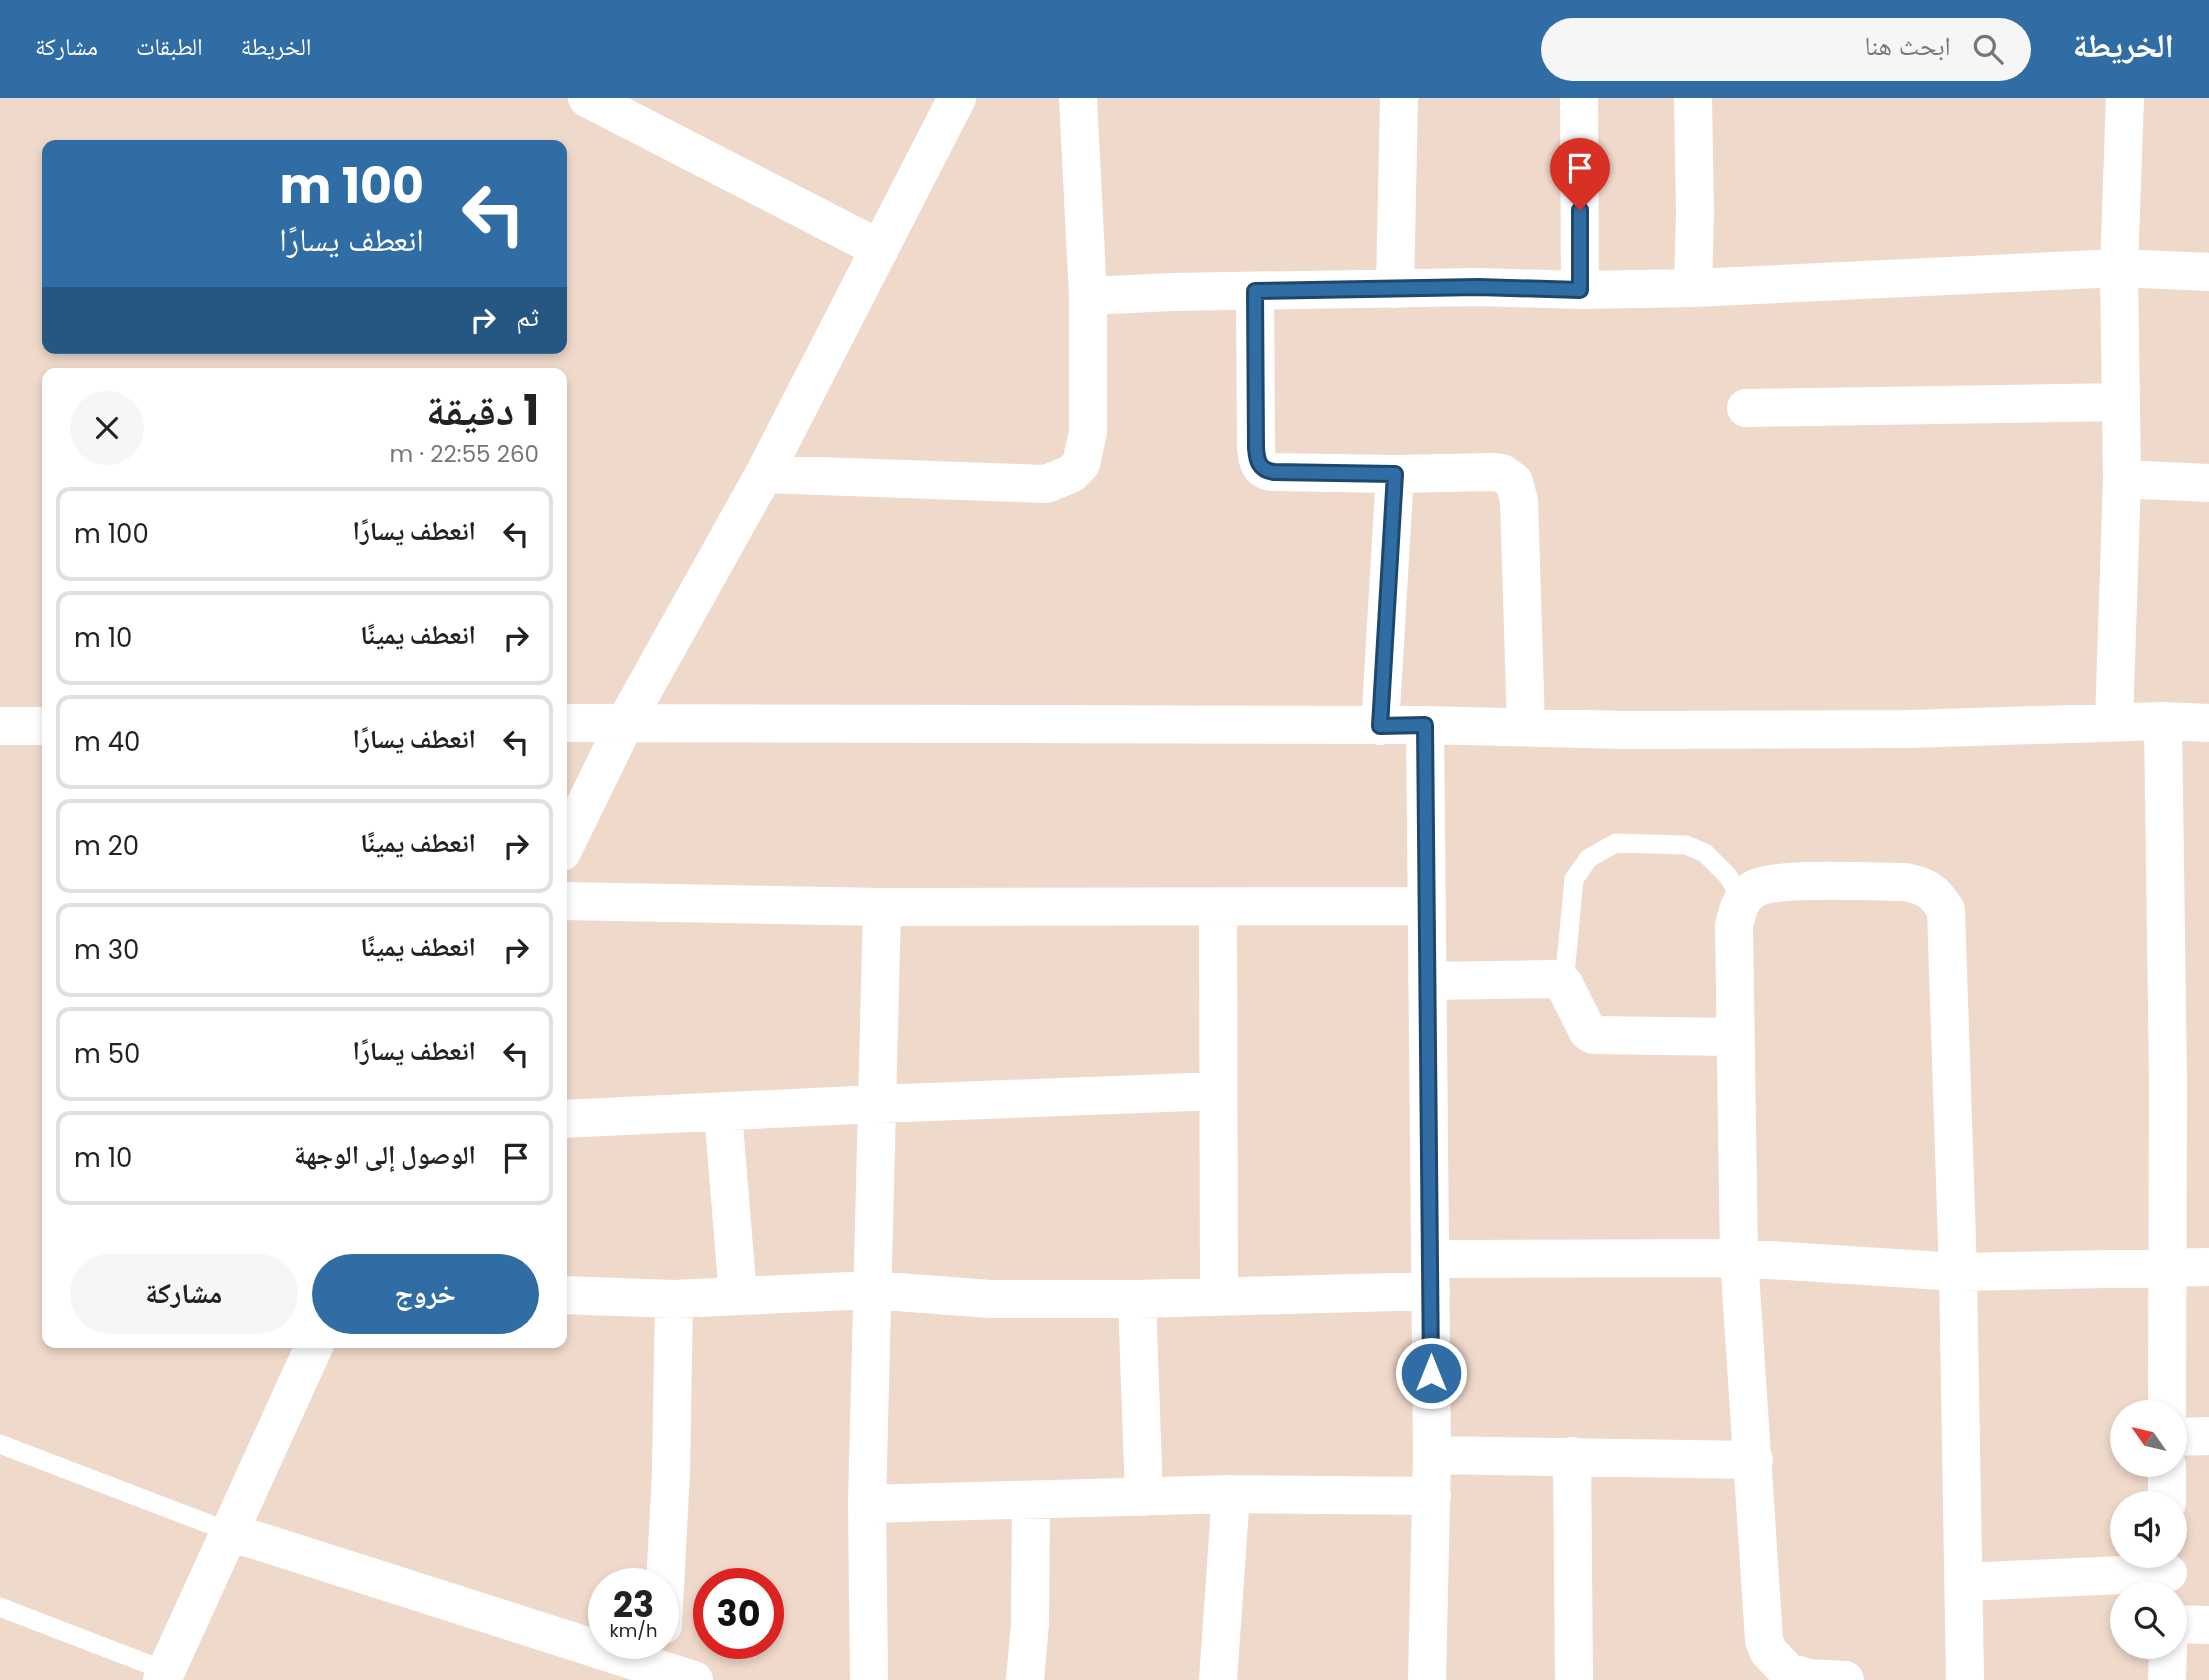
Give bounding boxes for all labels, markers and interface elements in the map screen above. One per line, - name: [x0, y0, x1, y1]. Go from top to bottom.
- search box: [1541, 18, 2031, 81]
- text: الخريطة: [2073, 22, 2174, 69]
- text: ابحث هنا: [1865, 28, 1951, 64]
- text: مشاركة: [35, 30, 98, 63]
- text: الطبقات: [136, 30, 203, 63]
- text: الخريطة: [241, 30, 311, 63]
- icon: search: [1969, 30, 2007, 68]
- pin: [1550, 138, 1610, 210]
- icon: arrive: [1561, 149, 1599, 187]
- text: 100 m: [279, 152, 424, 220]
- icon: left: [448, 168, 539, 259]
- text: انعطف يسارًا: [279, 217, 424, 262]
- text: ثم: [516, 299, 539, 335]
- icon: right: [464, 301, 502, 339]
- text: 1 دقيقة: [426, 381, 539, 440]
- button: close: [70, 391, 144, 465]
- text: 260 m · 22:55: [389, 438, 539, 470]
- text: انعطف يسارًا: [353, 513, 476, 549]
- icon: left: [497, 515, 535, 553]
- text: 100 m: [74, 516, 149, 552]
- text: انعطف يمينًا: [360, 617, 476, 653]
- icon: right: [497, 619, 535, 657]
- text: 10 m: [74, 620, 132, 656]
- text: انعطف يسارًا: [353, 721, 476, 757]
- icon: left: [497, 723, 535, 761]
- text: 40 m: [74, 724, 140, 760]
- text: انعطف يمينًا: [360, 825, 476, 861]
- icon: right: [497, 827, 535, 865]
- text: 20 m: [74, 828, 139, 864]
- text: انعطف يمينًا: [360, 929, 476, 965]
- icon: right: [497, 931, 535, 969]
- text: 30 m: [74, 932, 139, 968]
- text: انعطف يسارًا: [353, 1033, 476, 1069]
- icon: left: [497, 1035, 535, 1073]
- text: 50 m: [74, 1036, 140, 1072]
- text: الوصول إلى الوجهة: [294, 1137, 476, 1173]
- icon: arrive: [497, 1139, 535, 1177]
- text: 10 m: [74, 1140, 132, 1176]
- button: مشاركة: [70, 1254, 298, 1334]
- button: خروج: [312, 1254, 539, 1334]
- position arrow: [1394, 1336, 1468, 1410]
- north arrow: [2110, 1400, 2188, 1477]
- map controls: [2110, 1400, 2187, 1659]
- button: sound: [2110, 1491, 2187, 1568]
- speed limit sign: 30: [693, 1568, 784, 1659]
- text: 23: [613, 1580, 654, 1629]
- button: search: [2110, 1582, 2187, 1659]
- text: km/h: [610, 1618, 657, 1643]

